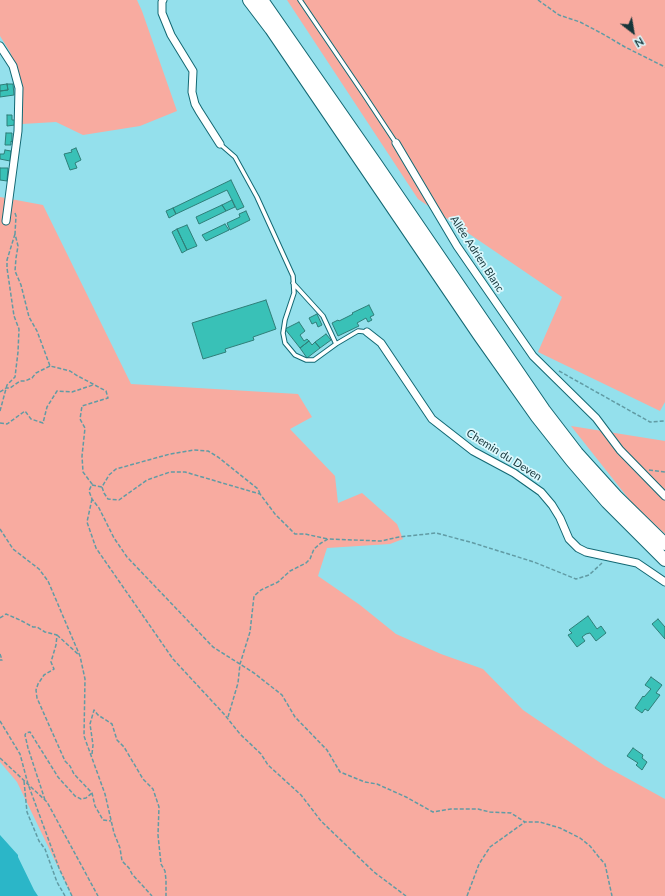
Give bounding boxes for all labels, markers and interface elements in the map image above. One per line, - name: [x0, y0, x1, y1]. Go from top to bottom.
- north arrow: [613, 12, 653, 52]
- text: N: [632, 35, 646, 50]
- street label: Allée Adrien Blanc: [447, 213, 507, 295]
- street label: Chemin du Deven: [464, 426, 544, 484]

